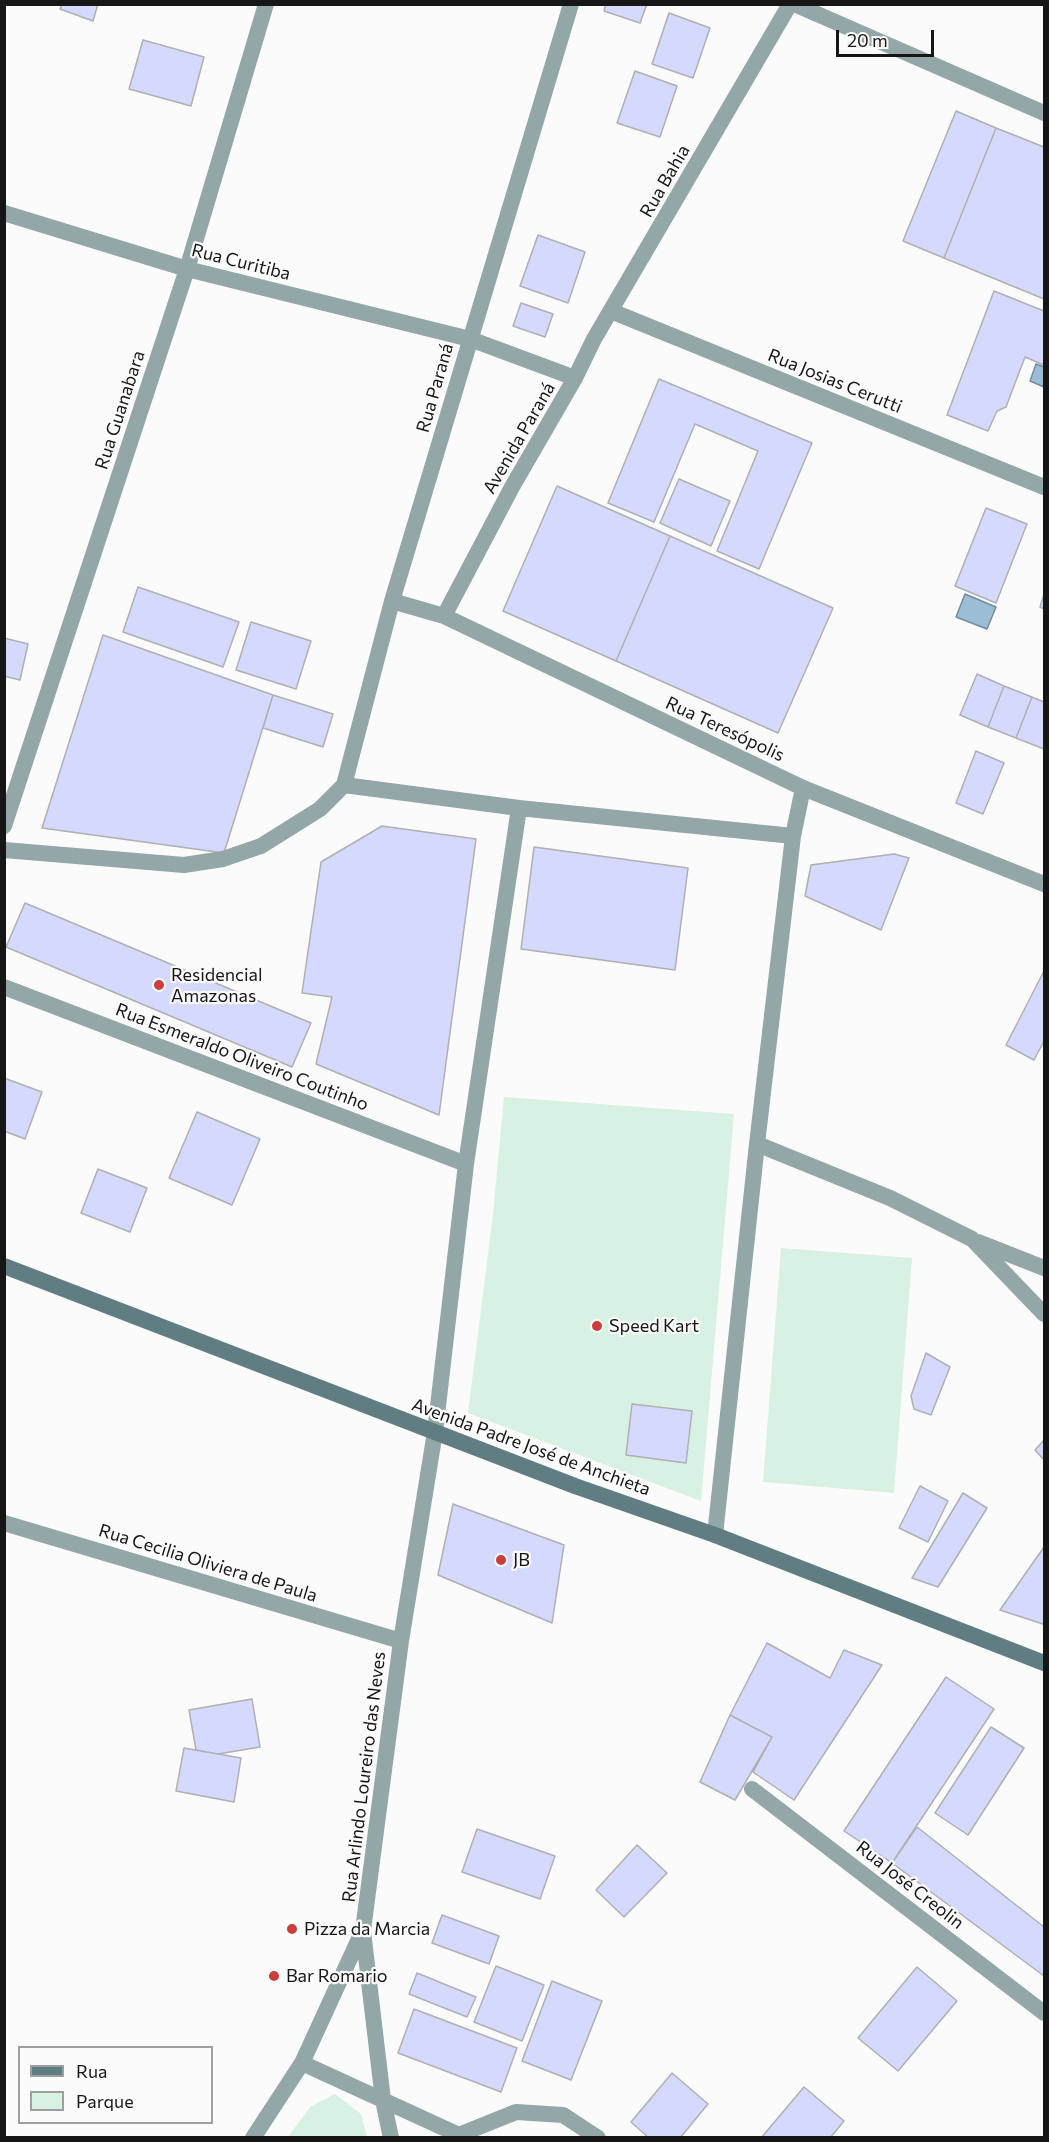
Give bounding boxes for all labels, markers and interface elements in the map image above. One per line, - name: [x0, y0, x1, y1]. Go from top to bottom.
- scale bar: [839, 18, 936, 56]
- text: 20 m: [847, 29, 888, 51]
- street label: Rua Bahia: [636, 141, 694, 221]
- street label: Rua Curitiba: [189, 239, 293, 285]
- street label: Rua Paraná: [412, 341, 458, 435]
- street label: Rua Josias Cerutti: [765, 344, 905, 418]
- street label: Rua Guanabara: [91, 348, 149, 472]
- street label: Avenida Paraná: [478, 378, 560, 498]
- street label: Rua Teresópolis: [662, 692, 788, 766]
- place label: Residencial Amazonas: [171, 964, 262, 1006]
- marker: Residencial Amazonas: [152, 978, 166, 992]
- street label: Rua Esmeraldo Oliveiro Coutinho: [113, 999, 371, 1115]
- place label: Speed Kart: [609, 1315, 699, 1337]
- marker: Speed Kart: [590, 1319, 604, 1333]
- street label: Avenida Padre José de Anchieta: [409, 1394, 653, 1500]
- street label: Rua Cecilia Oliviera de Paula: [96, 1519, 320, 1607]
- place label: JB: [513, 1549, 530, 1571]
- marker: JB: [494, 1553, 508, 1567]
- street label: Rua Arlindo Loureiro das Neves: [338, 1650, 390, 1904]
- street label: Rua José Creolin: [852, 1836, 968, 1934]
- place label: Pizza da Marcia: [304, 1918, 430, 1940]
- marker: Pizza da Marcia: [285, 1922, 299, 1936]
- place label: Bar Romario: [286, 1965, 388, 1987]
- marker: Bar Romario: [267, 1969, 281, 1983]
- legend: [18, 2046, 213, 2124]
- text: Rua: [76, 2060, 107, 2082]
- text: Parque: [76, 2090, 134, 2112]

